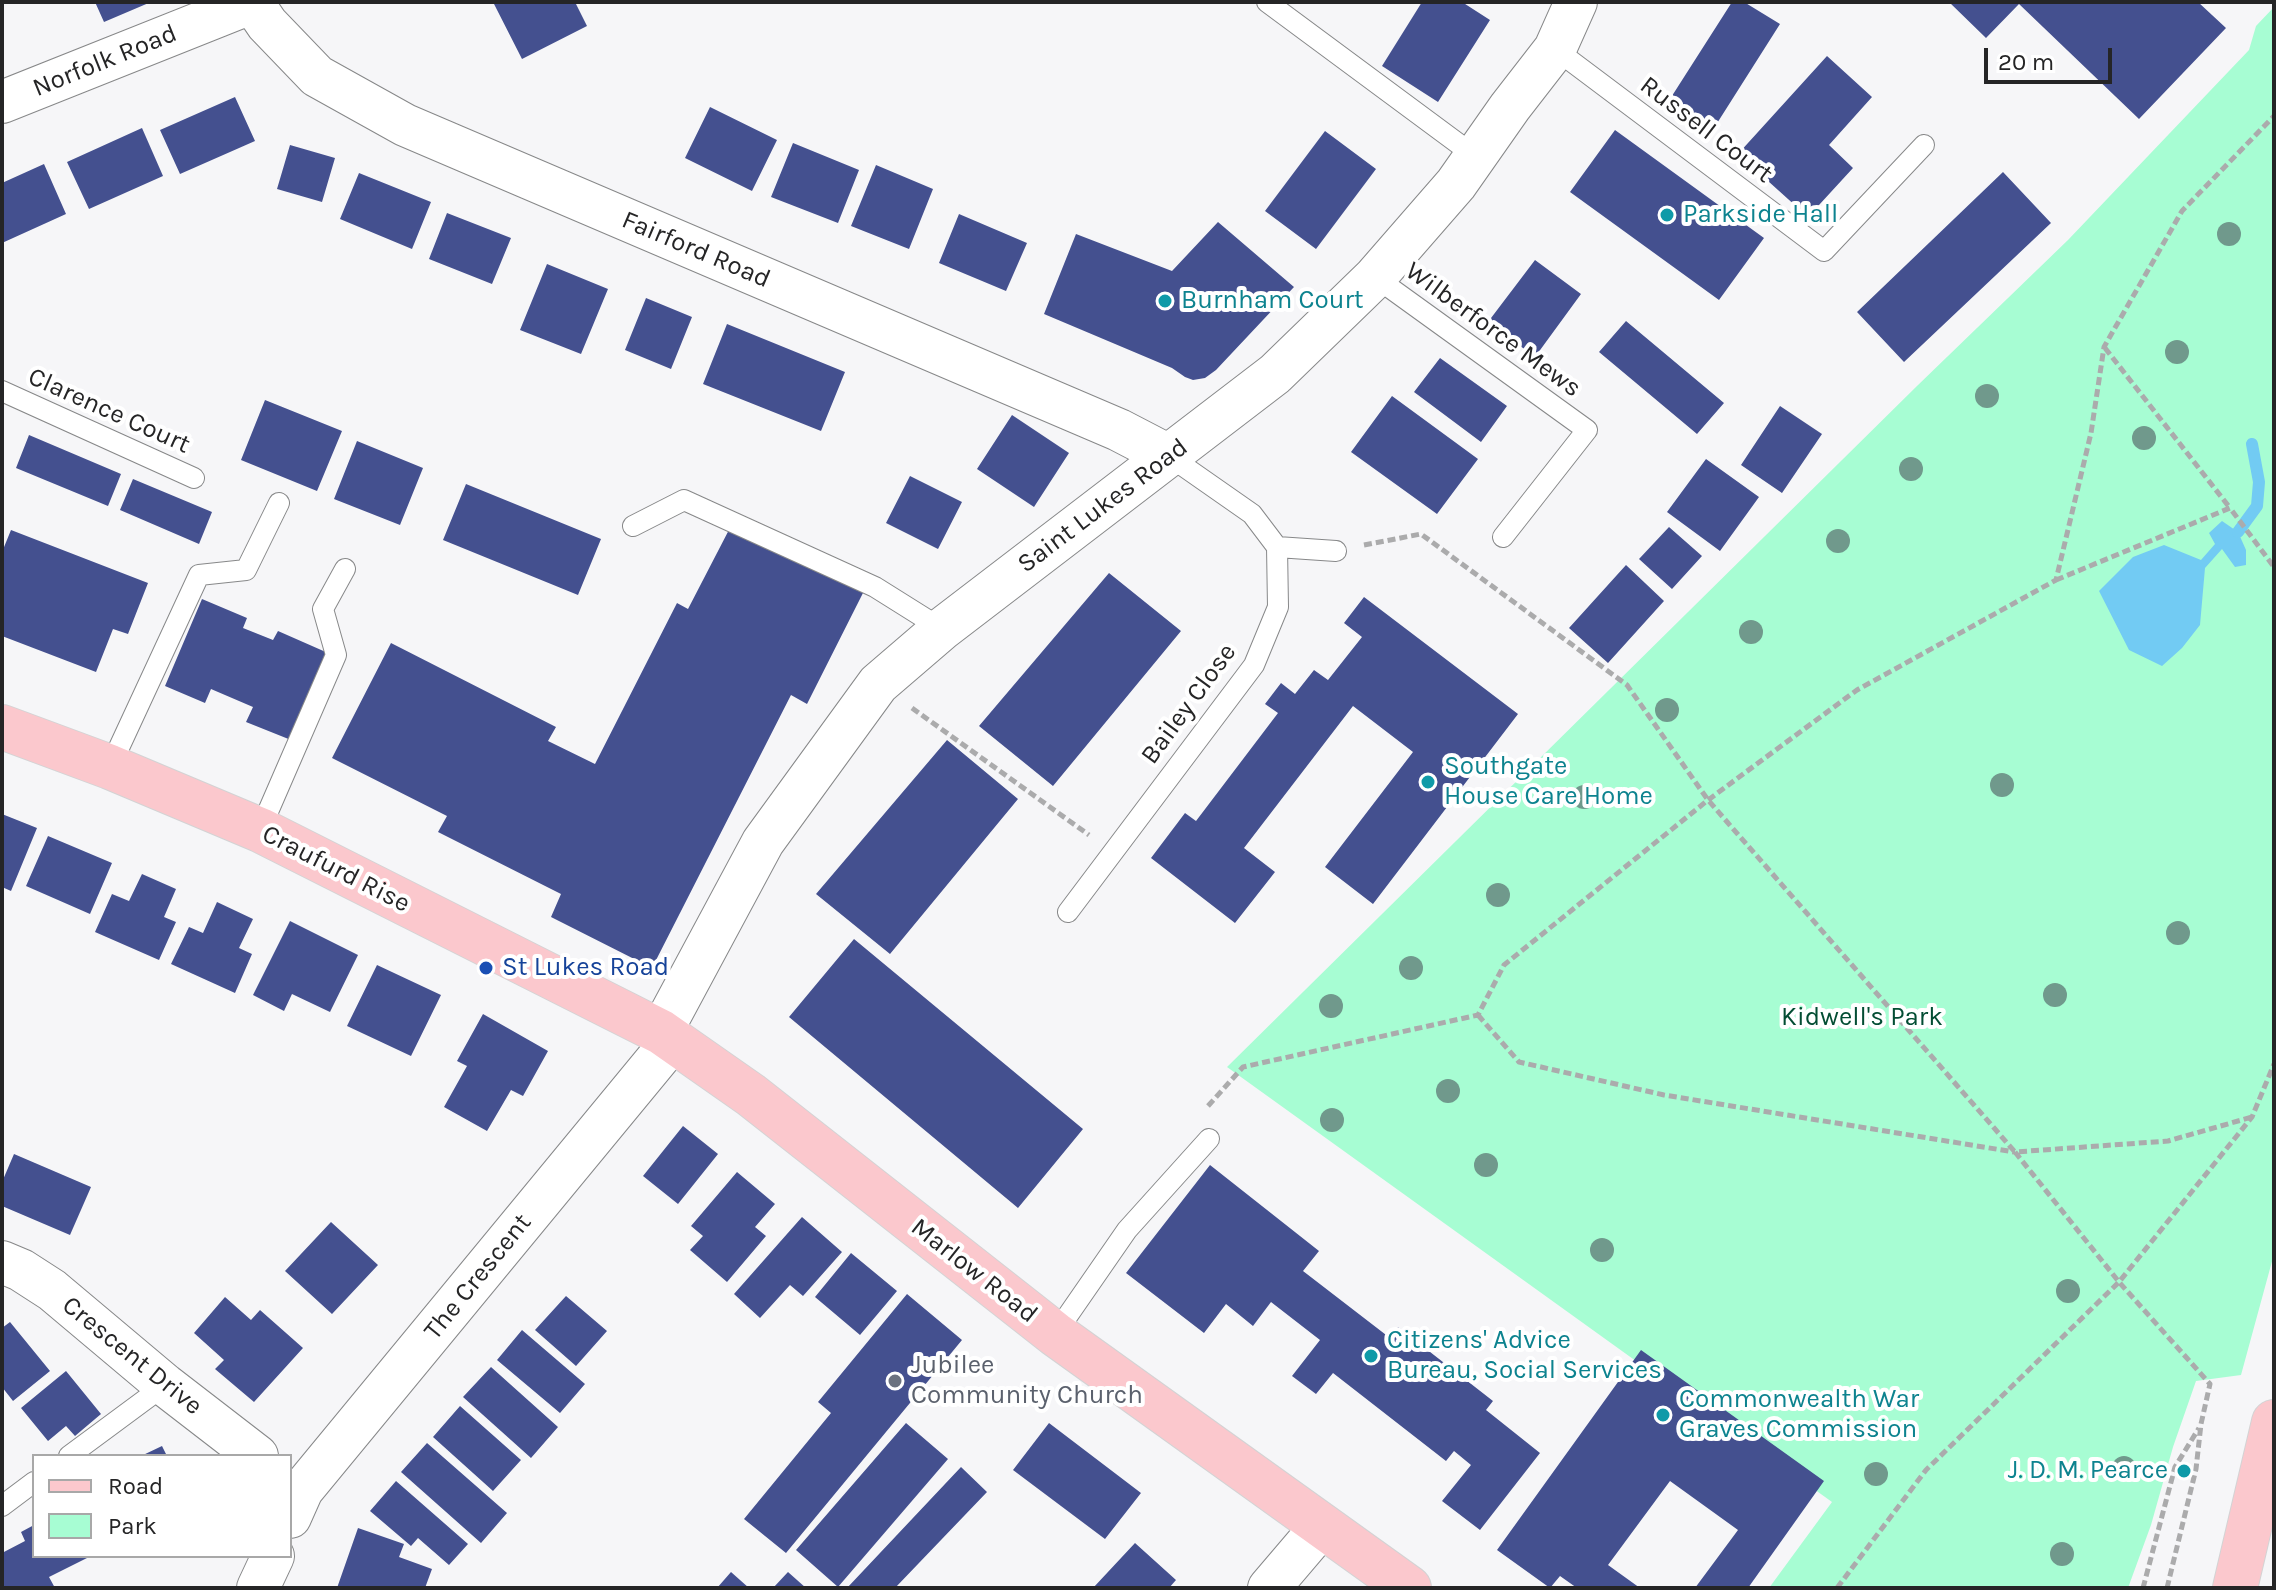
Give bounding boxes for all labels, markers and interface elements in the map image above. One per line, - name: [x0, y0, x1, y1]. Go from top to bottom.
- street label: Norfolk Road: [28, 18, 182, 104]
- scale bar: [1988, 32, 2116, 82]
- text: 20 m: [1998, 48, 2054, 76]
- street label: Russell Court: [1633, 70, 1779, 190]
- place label: Parkside Hall: [1683, 199, 1838, 231]
- street label: Fairford Road: [617, 205, 775, 295]
- marker: Parkside Hall: [1658, 206, 1676, 224]
- street label: Wilberforce Mews: [1399, 256, 1587, 404]
- place label: Burnham Court: [1181, 285, 1364, 317]
- marker: Burnham Court: [1156, 292, 1174, 310]
- street label: Clarence Court: [23, 361, 195, 461]
- street label: Saint Lukes Road: [1012, 432, 1194, 580]
- street label: Bailey Close: [1135, 638, 1243, 770]
- place label: Southgate House Care Home: [1444, 751, 1653, 812]
- marker: Southgate House Care Home: [1419, 773, 1437, 791]
- street label: Craufurd Rise: [257, 818, 415, 920]
- place label: St Lukes Road: [502, 952, 669, 984]
- marker: St Lukes Road: [477, 959, 495, 977]
- park label: Kidwell's Park: [1781, 1002, 1943, 1034]
- street label: The Crescent: [418, 1208, 538, 1346]
- street label: Marlow Road: [904, 1212, 1044, 1330]
- street label: Crescent Drive: [56, 1290, 208, 1422]
- place label: Citizens' Advice Bureau, Social Services: [1387, 1325, 1662, 1386]
- marker: Citizens' Advice Bureau, Social Services: [1362, 1347, 1380, 1365]
- place label: Jubilee Community Church: [911, 1350, 1143, 1412]
- marker: Jubilee Community Church: [886, 1372, 904, 1390]
- place label: Commonwealth War Graves Commission: [1679, 1384, 1919, 1446]
- marker: Commonwealth War Graves Commission: [1654, 1406, 1672, 1424]
- legend: [32, 1454, 292, 1558]
- place label: J. D. M. Pearce: [2008, 1455, 2168, 1487]
- marker: J. D. M. Pearce: [2175, 1462, 2193, 1480]
- text: Road: [108, 1472, 163, 1500]
- text: Park: [108, 1512, 157, 1540]

